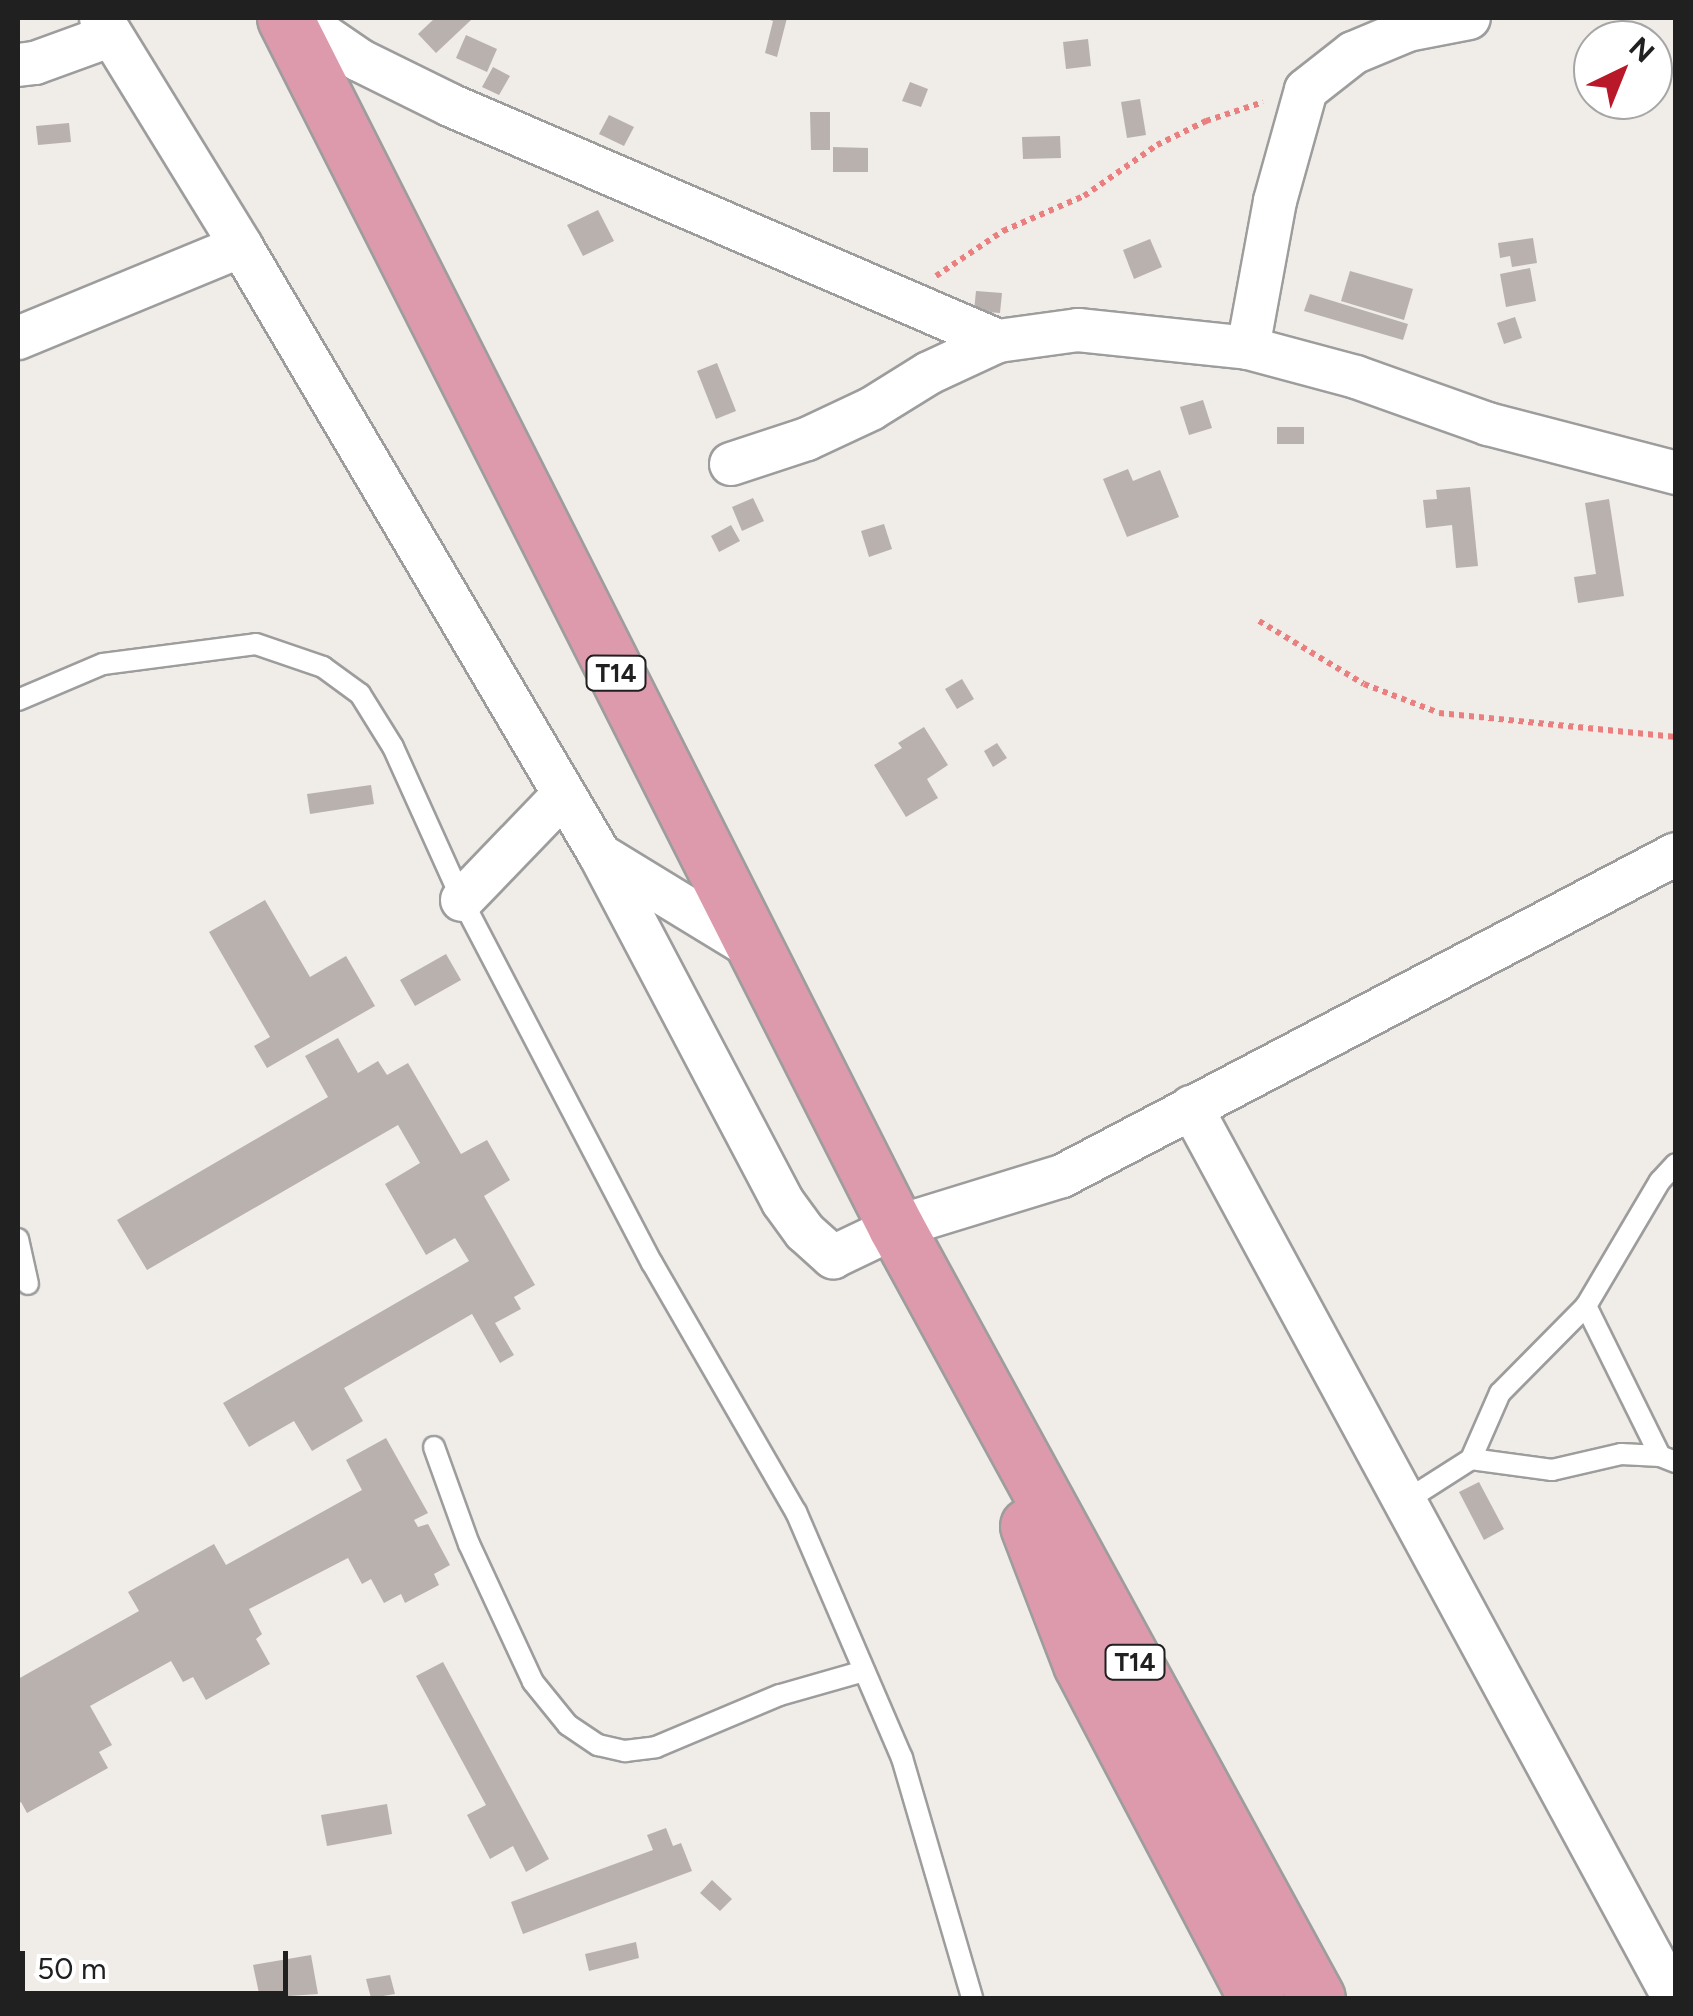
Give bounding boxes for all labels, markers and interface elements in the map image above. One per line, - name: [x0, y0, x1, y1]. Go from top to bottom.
- north arrow: [1573, 20, 1673, 120]
- text: N: [1623, 30, 1662, 69]
- road number: T14: [584, 653, 648, 693]
- road number: T14: [1102, 1642, 1168, 1682]
- scale bar: [25, 1931, 292, 1993]
- text: 50 m: [37, 1950, 106, 1987]

